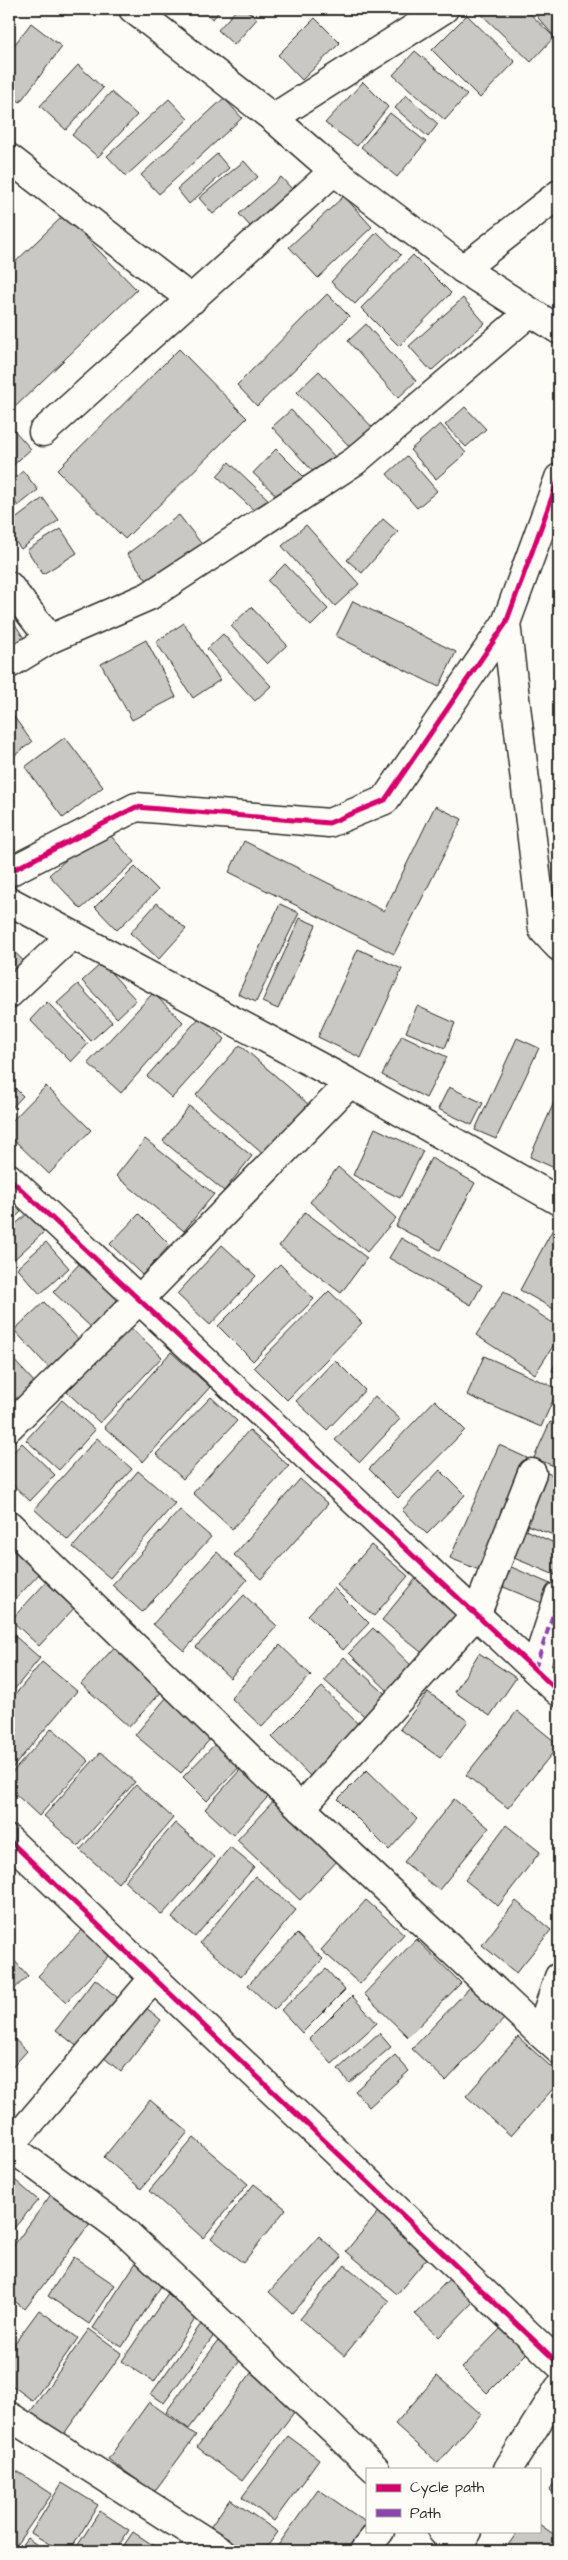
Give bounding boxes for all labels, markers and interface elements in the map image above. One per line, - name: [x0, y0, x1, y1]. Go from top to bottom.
- legend: [366, 2468, 540, 2532]
- text: Cycle path: [410, 2477, 485, 2499]
- text: Path: [410, 2503, 441, 2524]

